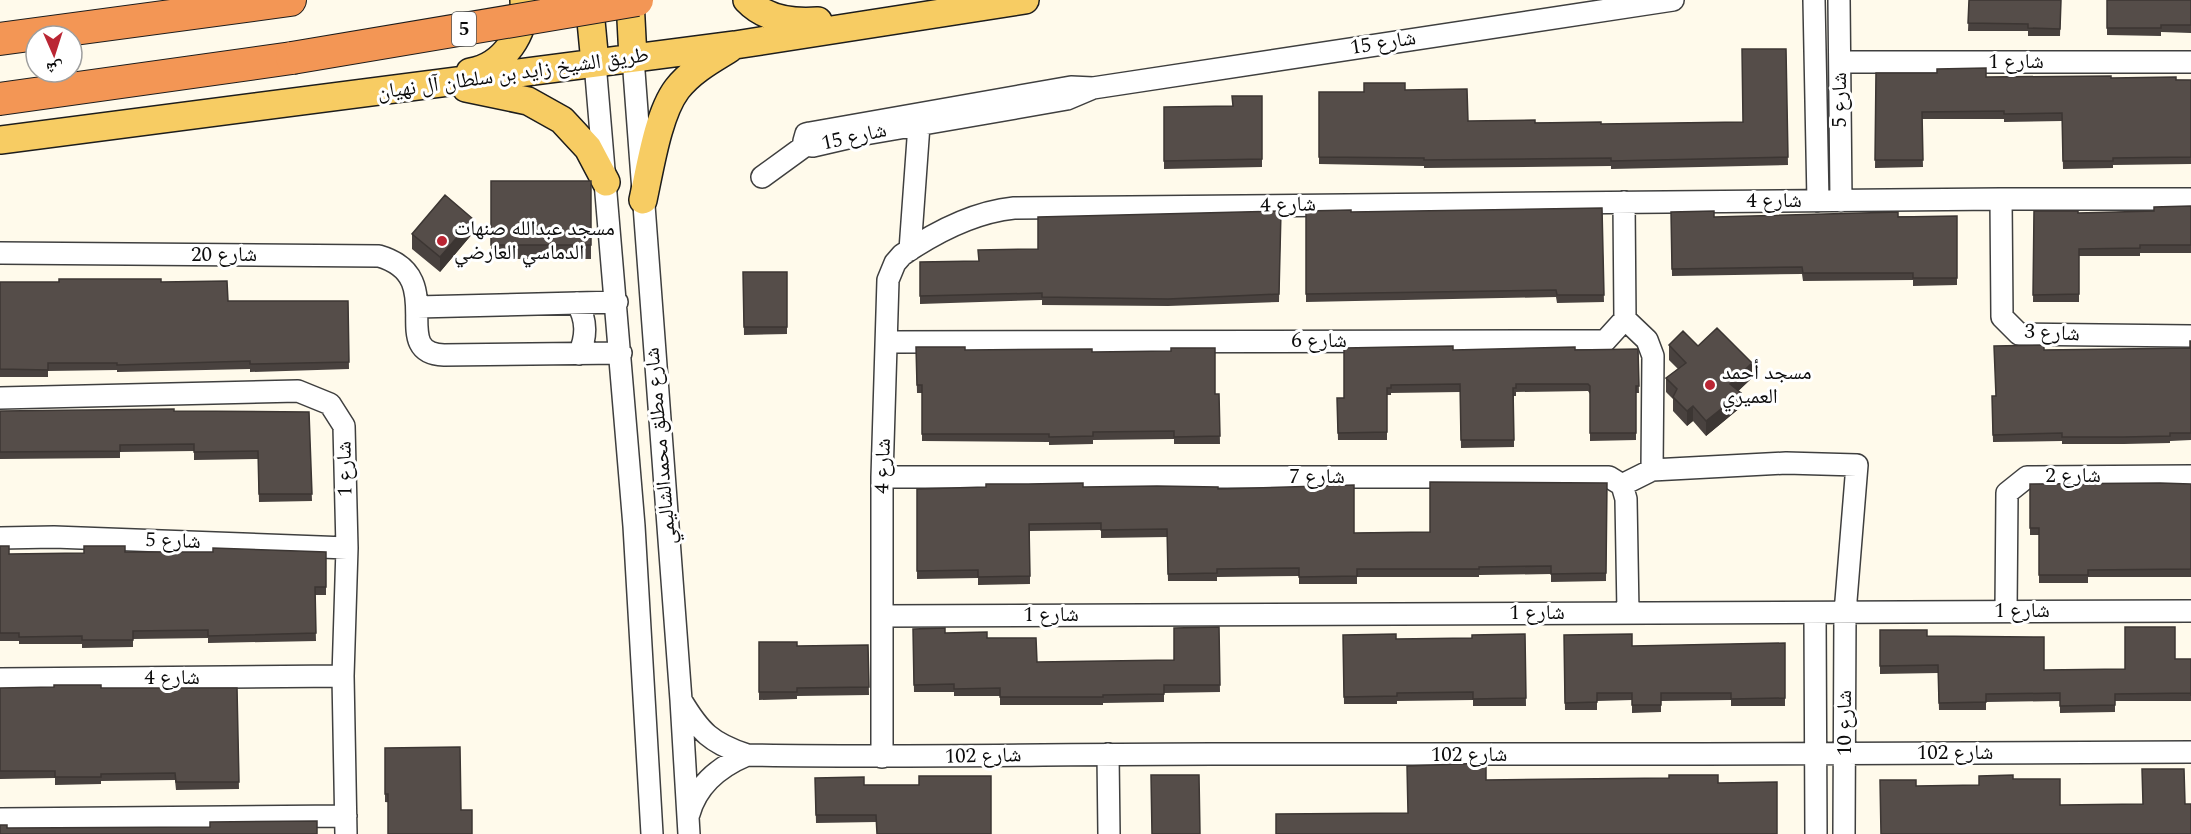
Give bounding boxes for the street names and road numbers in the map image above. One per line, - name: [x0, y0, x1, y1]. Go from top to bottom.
- road number: 5: [452, 12, 476, 46]
- street label: شارع 15: [1348, 22, 1418, 64]
- street label: طريق الشيخ زايد بن سلطان آل نهيان: [375, 39, 651, 109]
- street label: شارع 1: [1988, 46, 2044, 78]
- street label: شارع 5: [1824, 72, 1856, 128]
- street label: شارع 15: [818, 114, 890, 160]
- street label: شارع 4: [1746, 185, 1802, 217]
- street label: شارع 4: [1260, 189, 1316, 221]
- street label: شارع 20: [191, 239, 257, 271]
- street label: شارع 3: [2023, 316, 2081, 350]
- street label: شارع 6: [1291, 325, 1347, 357]
- street label: شارع مطلق محمدالشاليمي: [636, 346, 686, 546]
- street label: شارع 4: [866, 438, 900, 494]
- street label: شارع 1: [329, 441, 361, 497]
- street label: شارع 2: [2045, 460, 2101, 492]
- street label: شارع 7: [1289, 461, 1345, 493]
- street label: شارع 5: [145, 524, 201, 558]
- street label: شارع 1: [1994, 595, 2050, 627]
- street label: شارع 1: [1509, 597, 1565, 629]
- street label: شارع 1: [1023, 599, 1079, 631]
- street label: شارع 4: [144, 662, 200, 694]
- street label: شارع 10: [1829, 690, 1861, 756]
- street label: شارع 102: [1917, 737, 1993, 769]
- street label: شارع 102: [944, 739, 1022, 773]
- street label: شارع 102: [1431, 739, 1507, 771]

